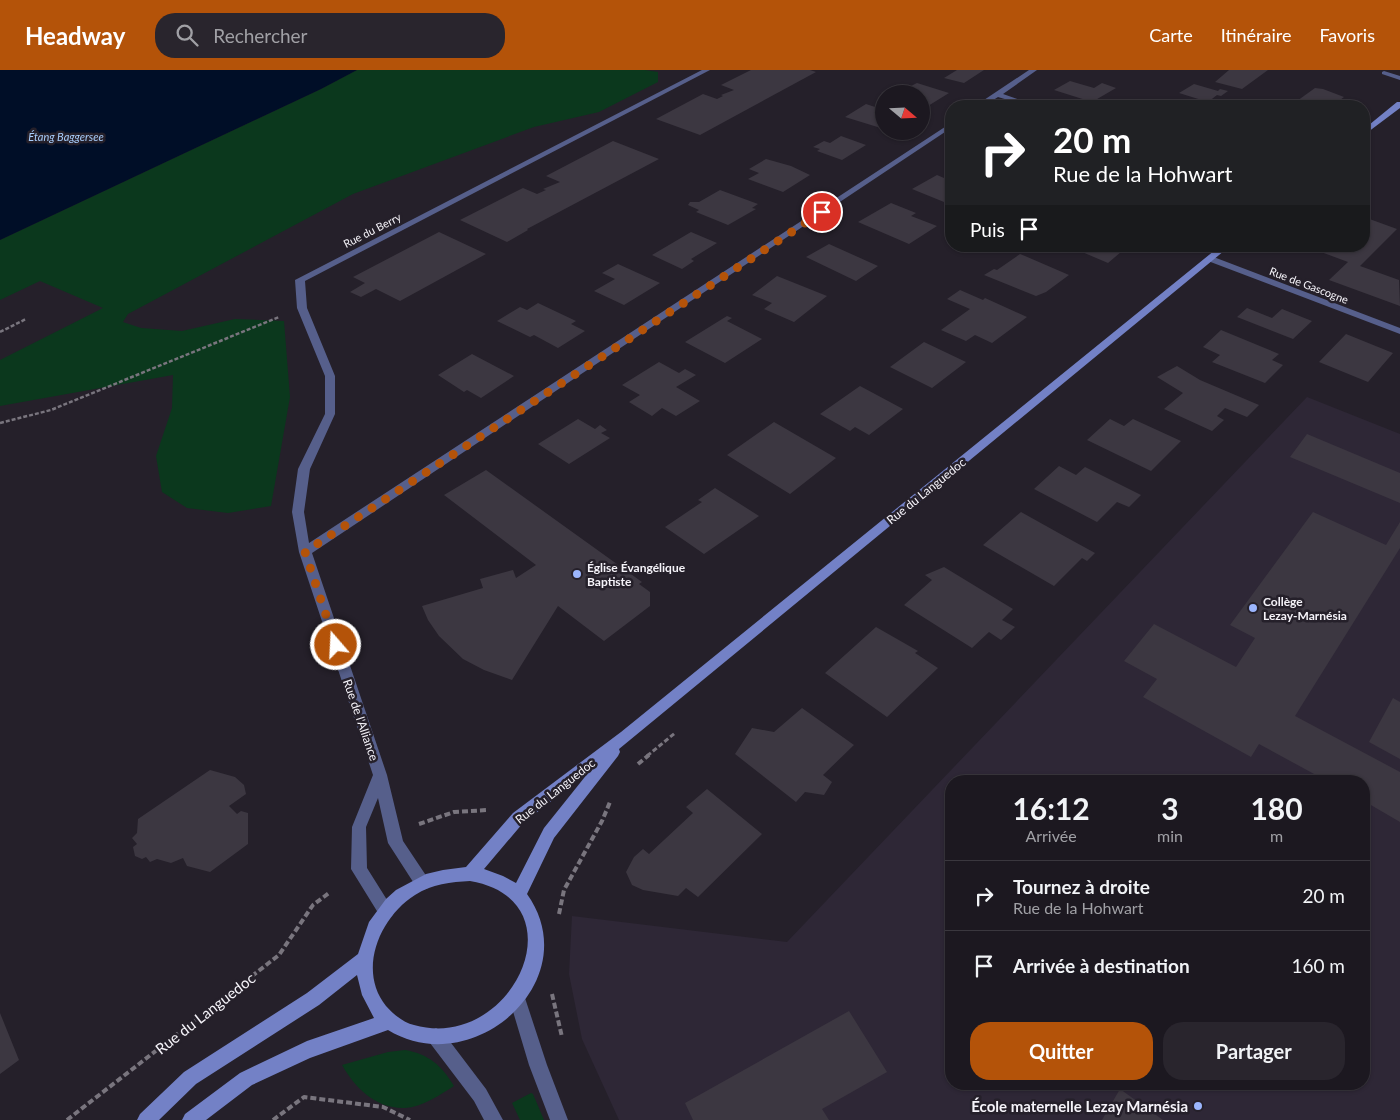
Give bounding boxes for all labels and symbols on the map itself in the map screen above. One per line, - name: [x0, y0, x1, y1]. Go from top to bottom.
- north arrow: [875, 85, 930, 140]
- water label: Étang Baggersee: [28, 130, 104, 143]
- pin: [801, 191, 843, 233]
- street label: Rue du Berry: [341, 210, 403, 250]
- street label: Rue de Gascogne: [1268, 264, 1350, 306]
- street label: Rue du Languedoc: [884, 454, 969, 527]
- place label: Église Évangélique Baptiste: [587, 560, 686, 589]
- marker: Église Évangélique Baptiste: [571, 568, 583, 580]
- place label: Collège Lezay-Marnésia: [1263, 594, 1347, 623]
- marker: Collège Lezay-Marnésia: [1247, 602, 1259, 614]
- position arrow: [309, 618, 361, 670]
- street label: Rue de l'Alliance: [340, 677, 382, 763]
- street label: Rue du Languedoc: [512, 755, 598, 827]
- street label: Rue du Languedoc: [152, 969, 258, 1057]
- place label: École maternelle Lezay Marnésia: [971, 1097, 1188, 1115]
- marker: École maternelle Lezay Marnésia: [1192, 1100, 1204, 1112]

